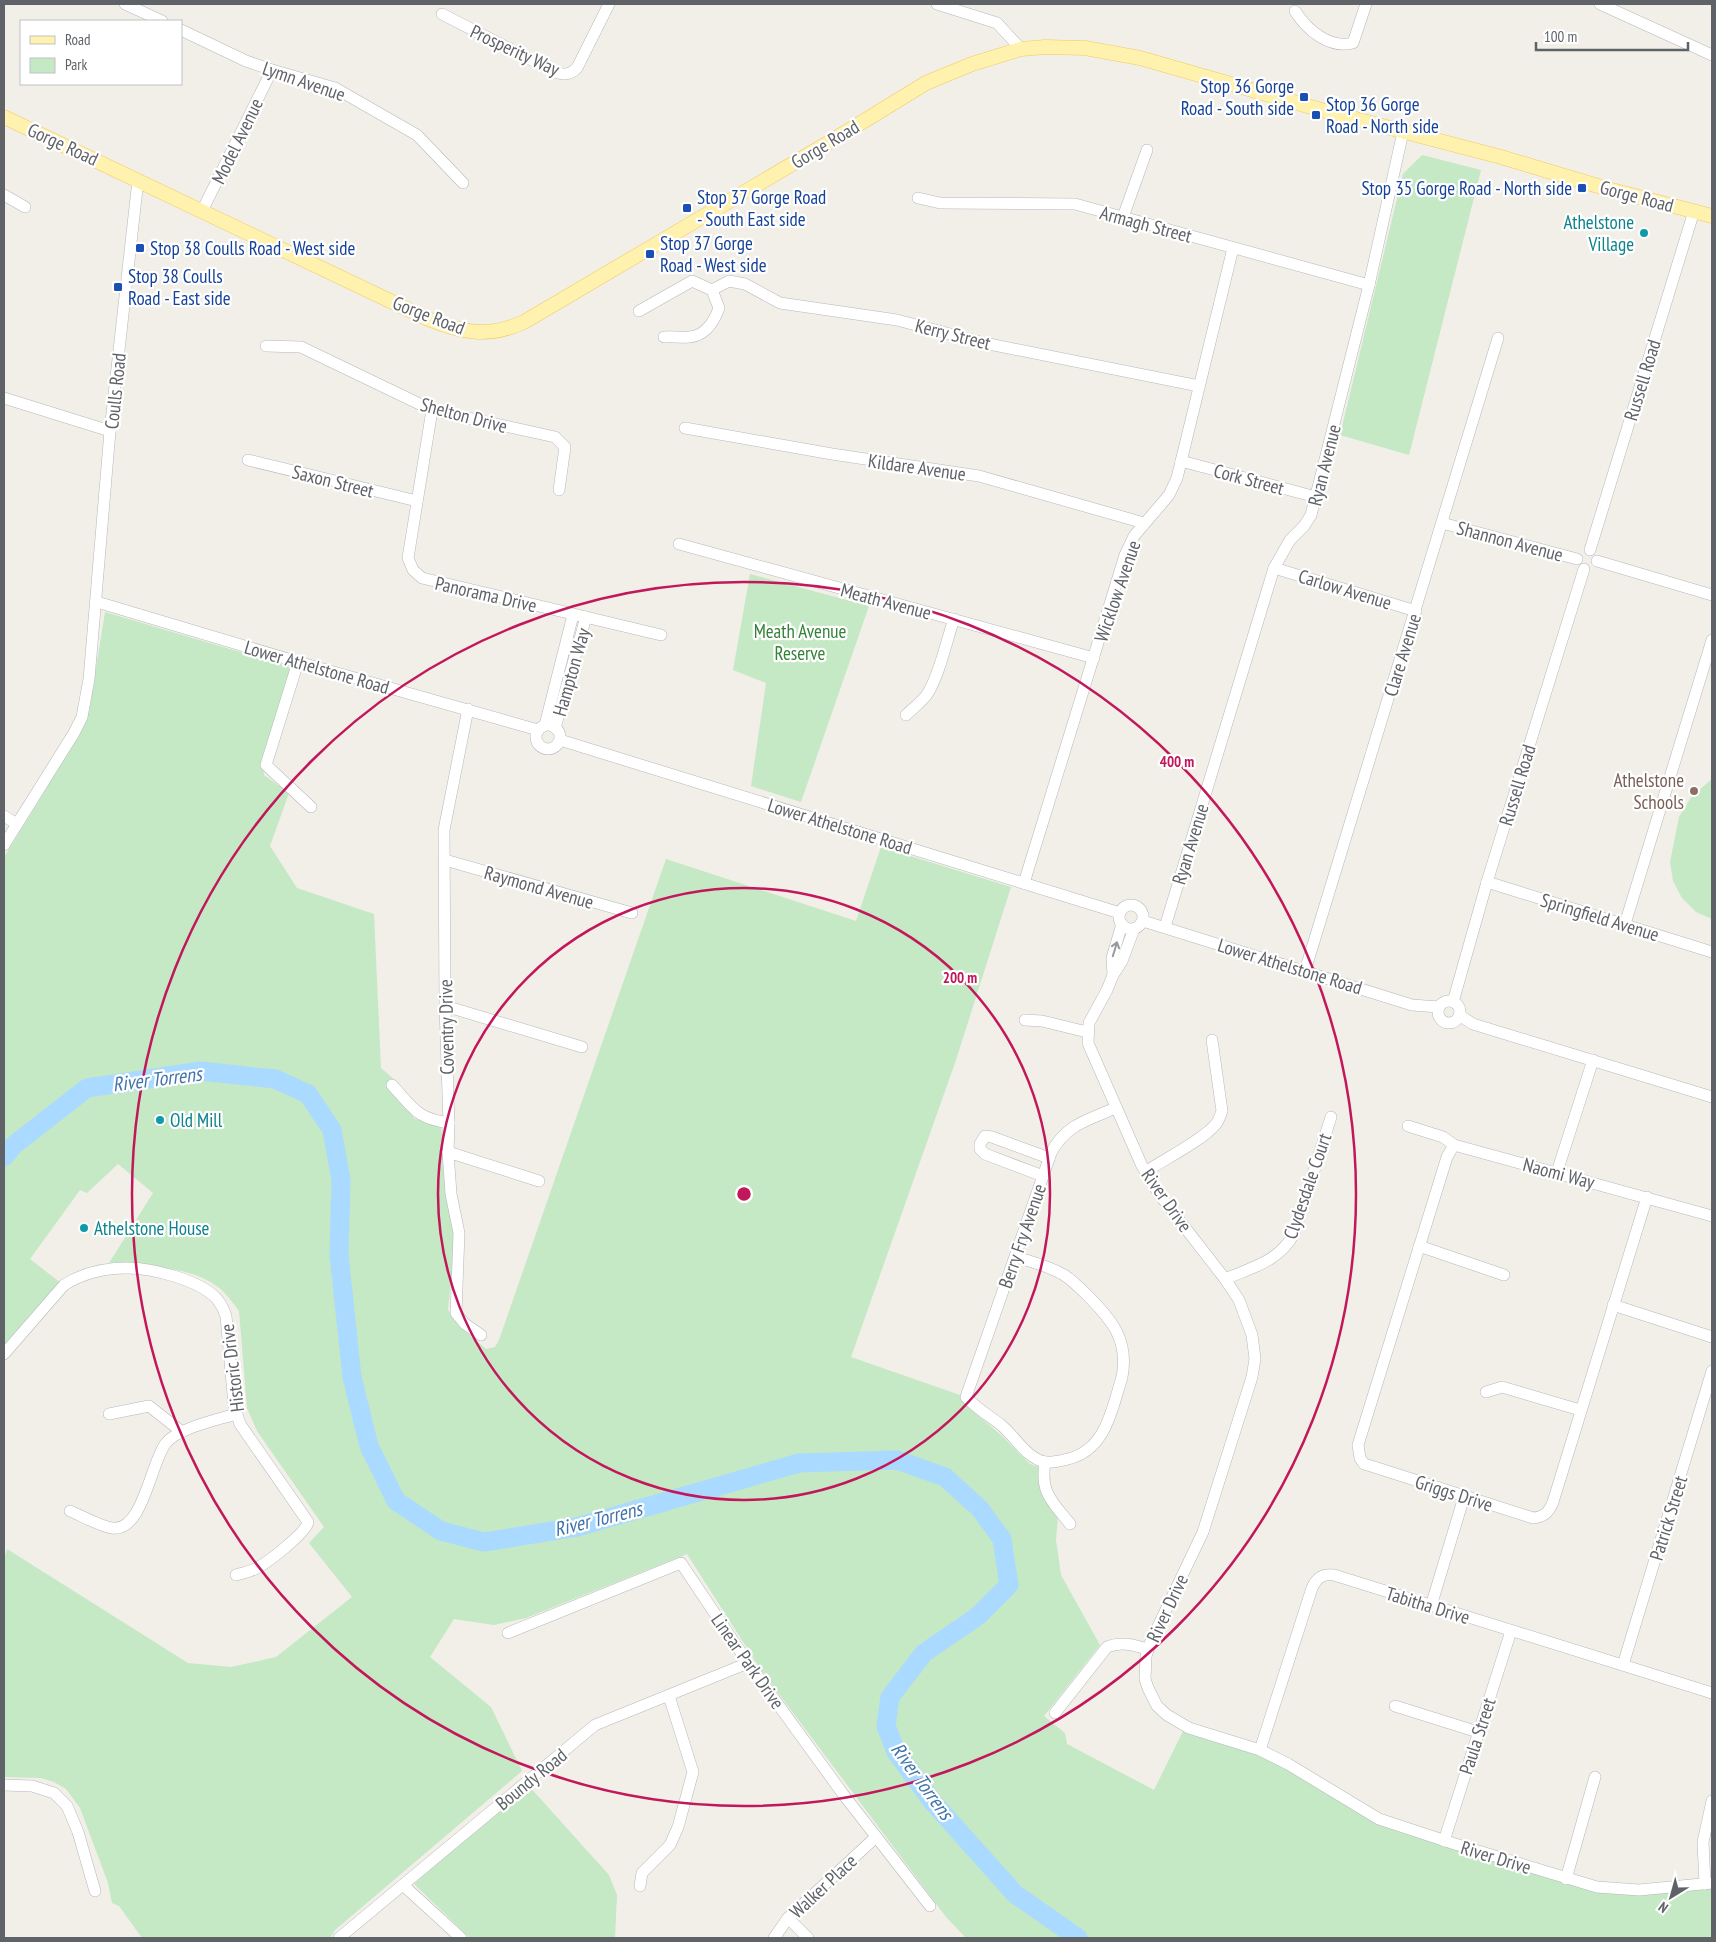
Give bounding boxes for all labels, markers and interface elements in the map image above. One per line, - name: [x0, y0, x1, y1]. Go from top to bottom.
- street label: Prosperity Way: [467, 19, 564, 81]
- legend: [20, 20, 182, 85]
- scale bar: [1536, 20, 1688, 52]
- text: 100 m: [1544, 27, 1577, 46]
- text: Road: [65, 30, 91, 49]
- text: Park: [65, 55, 87, 74]
- street label: Lymn Avenue: [260, 56, 349, 106]
- place label: Stop 36 Gorge Road - South side: [1181, 74, 1294, 120]
- marker: Stop 36 Gorge Road - South side: [1298, 91, 1310, 103]
- place label: Stop 36 Gorge Road - North side: [1326, 92, 1439, 138]
- street label: Model Avenue: [206, 94, 268, 188]
- marker: Stop 36 Gorge Road - North side: [1310, 109, 1322, 121]
- street label: Gorge Road: [787, 114, 863, 174]
- street label: Gorge Road: [24, 117, 102, 171]
- street label: Gorge Road: [1598, 175, 1676, 217]
- place label: Stop 35 Gorge Road - North side: [1361, 176, 1572, 200]
- marker: Stop 35 Gorge Road - North side: [1576, 182, 1588, 194]
- place label: Stop 37 Gorge Road - South East side: [697, 185, 826, 231]
- street label: Armagh Street: [1097, 200, 1195, 248]
- marker: Stop 37 Gorge Road - South East side: [681, 202, 693, 214]
- place label: Athelstone Village: [1564, 210, 1634, 256]
- marker: Athelstone Village: [1638, 227, 1650, 239]
- place label: Stop 37 Gorge Road - West side: [660, 231, 767, 277]
- place label: Stop 38 Coulls Road - West side: [150, 236, 355, 260]
- marker: Stop 38 Coulls Road - West side: [134, 242, 146, 254]
- marker: Stop 37 Gorge Road - West side: [644, 248, 656, 260]
- place label: Stop 38 Coulls Road - East side: [128, 264, 231, 310]
- marker: Stop 38 Coulls Road - East side: [112, 281, 124, 293]
- street label: Gorge Road: [390, 290, 468, 340]
- street label: Kerry Street: [913, 313, 994, 355]
- street label: Russell Road: [1618, 337, 1666, 423]
- street label: Coulls Road: [99, 352, 131, 430]
- street label: Shelton Drive: [418, 392, 510, 438]
- street label: Ryan Avenue: [1302, 422, 1346, 508]
- street label: Kildare Avenue: [867, 448, 968, 486]
- street label: Cork Street: [1211, 458, 1288, 500]
- street label: Saxon Street: [290, 459, 377, 503]
- street label: Shannon Avenue: [1454, 515, 1566, 567]
- street label: Wicklow Avenue: [1088, 537, 1146, 645]
- street label: Carlow Avenue: [1296, 563, 1395, 615]
- street label: Panorama Drive: [433, 571, 539, 617]
- street label: Meath Avenue: [838, 577, 934, 625]
- street label: Clare Avenue: [1378, 611, 1426, 699]
- park label: Meath Avenue Reserve: [754, 619, 847, 665]
- street label: Hampton Way: [547, 624, 595, 719]
- street label: Lower Athelstone Road: [242, 635, 392, 699]
- street label: Russell Road: [1493, 742, 1541, 828]
- text: 400 m: [1160, 752, 1194, 771]
- place label: Athelstone Schools: [1614, 768, 1684, 814]
- marker: Athelstone Schools: [1688, 785, 1700, 797]
- street label: Lower Athelstone Road: [765, 793, 915, 859]
- street label: Ryan Avenue: [1166, 801, 1214, 887]
- street label: Raymond Avenue: [482, 860, 597, 914]
- street label: Springfield Avenue: [1538, 888, 1662, 946]
- street label: Lower Athelstone Road: [1215, 933, 1365, 999]
- one-way arrow: [1111, 942, 1121, 958]
- text: 200 m: [943, 968, 977, 987]
- street label: Coventry Drive: [433, 979, 459, 1075]
- water label: River Torrens: [111, 1060, 205, 1097]
- place label: Old Mill: [170, 1108, 223, 1132]
- marker: Old Mill: [154, 1114, 166, 1126]
- street label: Clydesdale Court: [1278, 1129, 1337, 1242]
- street label: Naomi Way: [1521, 1152, 1598, 1194]
- street label: River Drive: [1136, 1164, 1198, 1237]
- street label: Berry Fry Avenue: [993, 1180, 1051, 1291]
- centre of rings: [735, 1185, 753, 1203]
- place label: Athelstone House: [94, 1216, 210, 1240]
- marker: Athelstone House: [78, 1222, 90, 1234]
- street label: Historic Drive: [215, 1323, 249, 1413]
- street label: Griggs Drive: [1412, 1469, 1496, 1517]
- street label: Patrick Street: [1644, 1472, 1692, 1563]
- water label: River Torrens: [551, 1495, 647, 1542]
- street label: River Drive: [1141, 1570, 1193, 1646]
- street label: Tabitha Drive: [1383, 1581, 1473, 1629]
- street label: Linear Park Drive: [706, 1609, 790, 1714]
- street label: Paula Street: [1453, 1694, 1501, 1777]
- water label: River Torrens: [885, 1737, 960, 1827]
- street label: Boundy Road: [490, 1743, 572, 1815]
- street label: River Drive: [1458, 1835, 1534, 1879]
- street label: Walker Place: [784, 1849, 862, 1923]
- north arrow: [1646, 1872, 1696, 1922]
- text: N: [1655, 1898, 1672, 1917]

